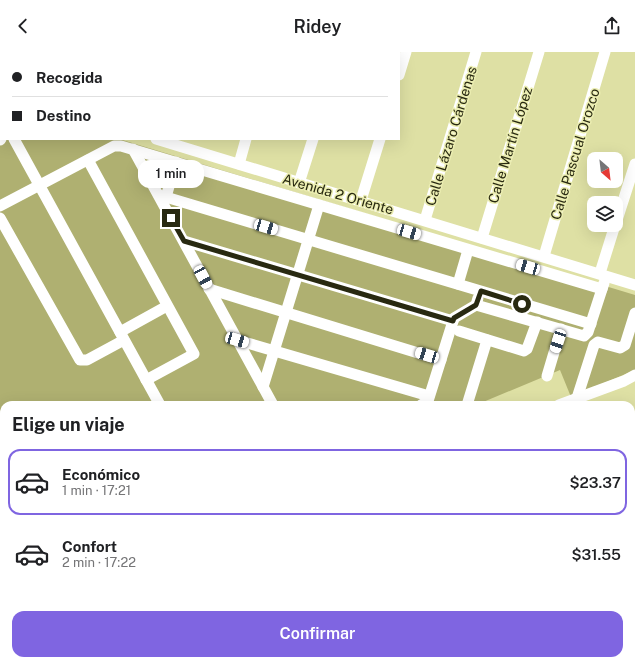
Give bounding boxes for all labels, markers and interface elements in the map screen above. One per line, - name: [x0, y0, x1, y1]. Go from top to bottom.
- icon: back: [12, 15, 34, 37]
- icon: share: [601, 15, 623, 37]
- text: Ridey: [294, 16, 341, 37]
- street label: Calle Lázaro Cárdenas: [422, 64, 480, 208]
- text: Recogida: [36, 69, 103, 86]
- street label: Calle Martín López: [485, 85, 535, 205]
- street label: Calle Pascual Orozco: [547, 86, 603, 222]
- text: Destino: [36, 107, 91, 124]
- north arrow: [587, 152, 623, 188]
- map controls: [587, 152, 623, 232]
- callout: 1 min: [138, 160, 204, 188]
- text: 1 min: [156, 166, 186, 181]
- street label: Avenida 2 Oriente: [281, 170, 395, 218]
- button: layers: [587, 196, 623, 232]
- route end: [162, 209, 180, 227]
- car: [253, 218, 279, 236]
- car: [396, 223, 422, 241]
- car: [515, 258, 541, 276]
- car: [192, 264, 214, 290]
- route start: [513, 295, 531, 313]
- car: [549, 328, 567, 354]
- car: [224, 331, 250, 349]
- car: [414, 346, 440, 364]
- text: Elige un viaje: [12, 414, 125, 435]
- icon: car: [14, 464, 50, 500]
- text: Económico: [62, 466, 140, 483]
- text: $23.37: [570, 474, 621, 491]
- text: 1 min · 17:21: [62, 483, 131, 498]
- icon: car: [14, 536, 50, 572]
- text: Confort: [62, 538, 117, 555]
- text: $31.55: [571, 546, 621, 563]
- text: 2 min · 17:22: [62, 555, 136, 570]
- button: Confirmar: [12, 611, 623, 657]

